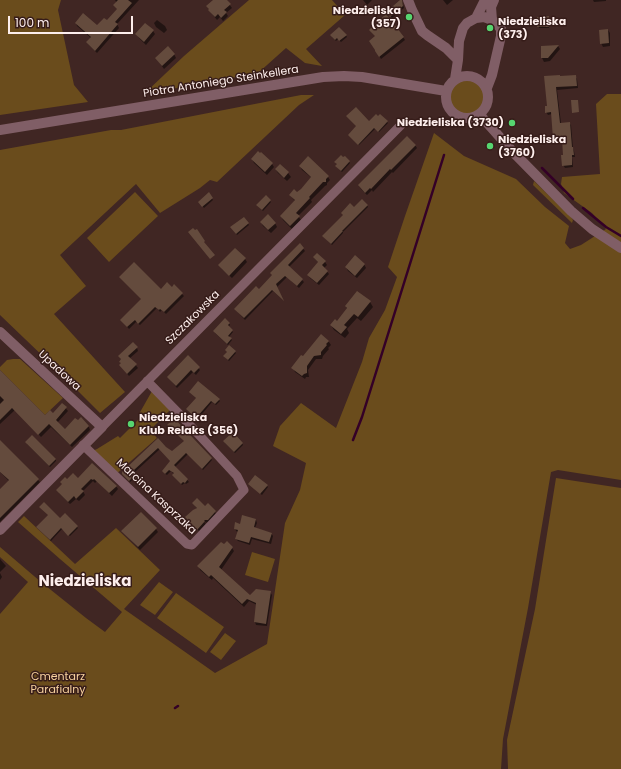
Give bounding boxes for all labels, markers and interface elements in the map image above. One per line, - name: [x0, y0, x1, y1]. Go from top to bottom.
- place label: Niedzieliska (357): [333, 4, 401, 30]
- scale bar: [10, 8, 135, 34]
- marker: Niedzieliska (357): [404, 12, 414, 22]
- text: 100 m: [15, 14, 49, 31]
- place label: Niedzieliska (373): [498, 15, 566, 41]
- marker: Niedzieliska (373): [485, 23, 495, 33]
- street label: Piotra Antoniego Steinkellera: [142, 63, 300, 101]
- place label: Niedzieliska (3730): [397, 116, 504, 130]
- marker: Niedzieliska (3730): [507, 118, 517, 128]
- place label: Niedzieliska (3760): [498, 133, 566, 159]
- marker: Niedzieliska (3760): [485, 141, 495, 151]
- street label: Szczakowska: [163, 288, 223, 348]
- street label: Upadowa: [35, 348, 83, 394]
- place label: Niedzieliska Klub Relaks (356): [139, 411, 238, 437]
- marker: Niedzieliska Klub Relaks (356): [126, 419, 136, 429]
- street label: Marcina Kasprzaka: [113, 456, 199, 538]
- district label: Niedzieliska: [39, 573, 131, 591]
- park label: Cmentarz Parafialny: [30, 670, 86, 696]

